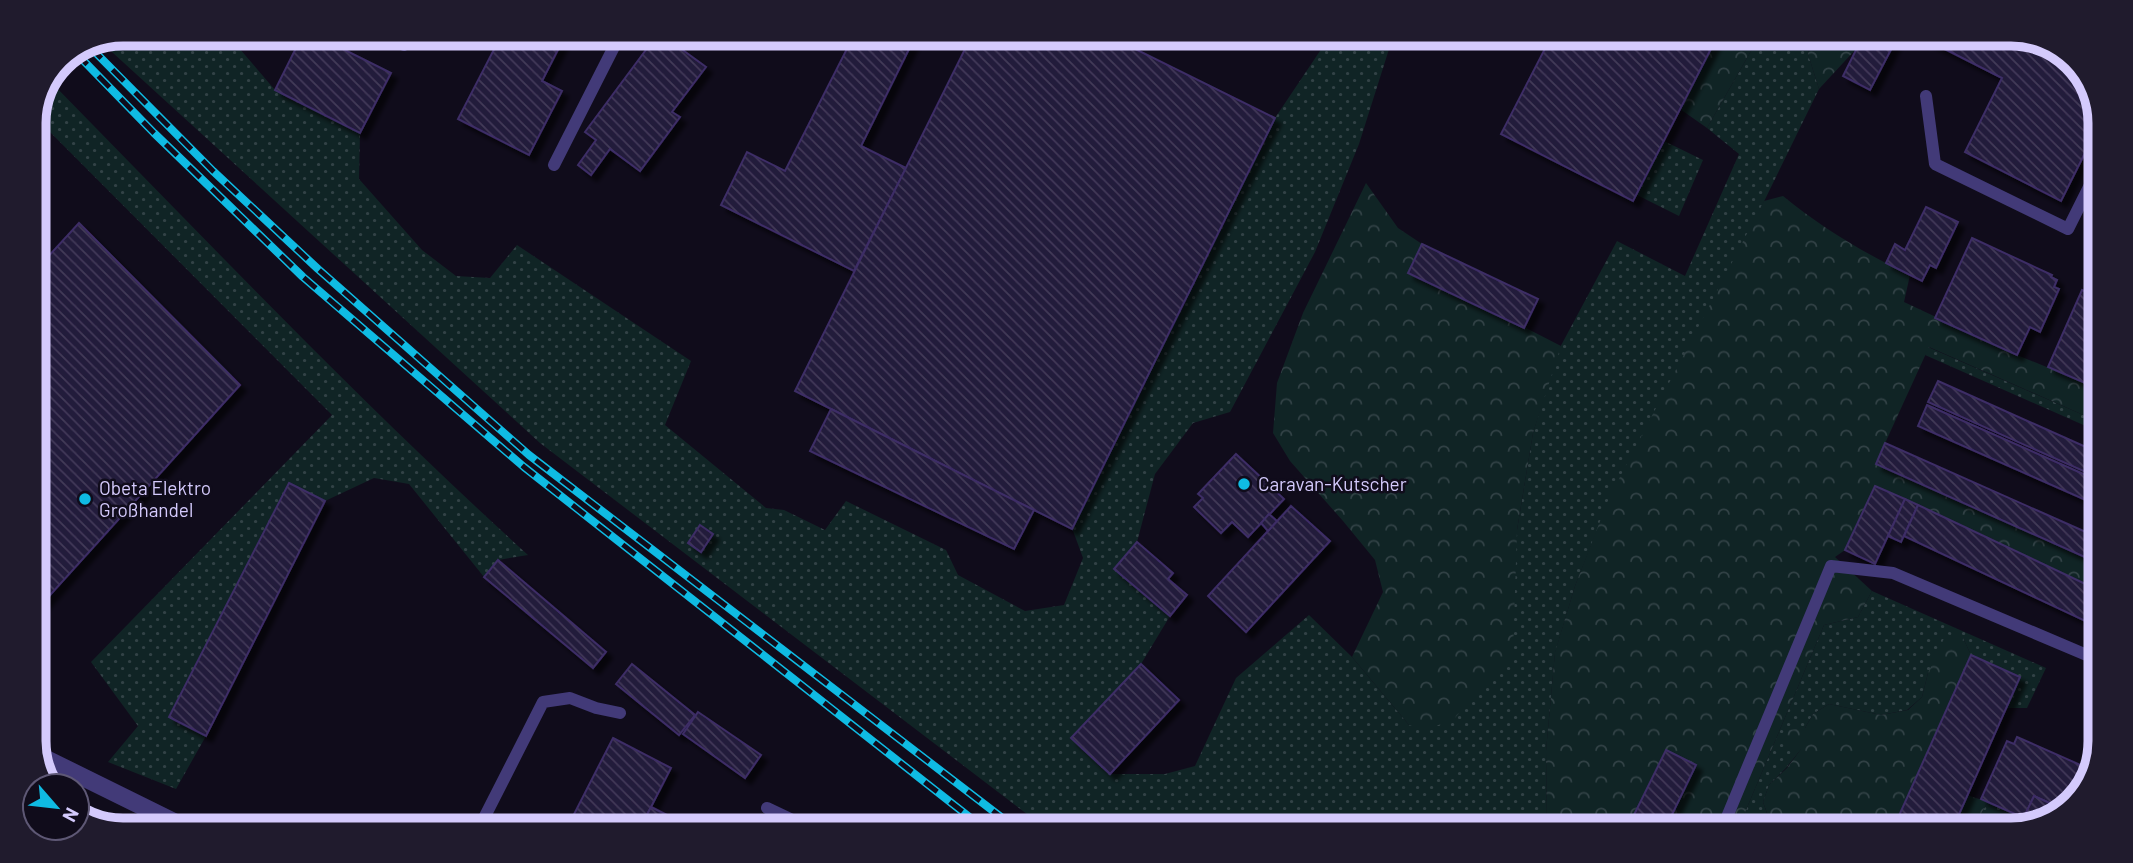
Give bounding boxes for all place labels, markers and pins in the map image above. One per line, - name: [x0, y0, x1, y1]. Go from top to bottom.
- place label: Caravan-Kutscher: [1258, 472, 1407, 495]
- place label: Obeta Elektro Großhandel: [99, 476, 211, 521]
- marker: Caravan-Kutscher: [1236, 476, 1252, 492]
- marker: Obeta Elektro Großhandel: [77, 491, 93, 507]

